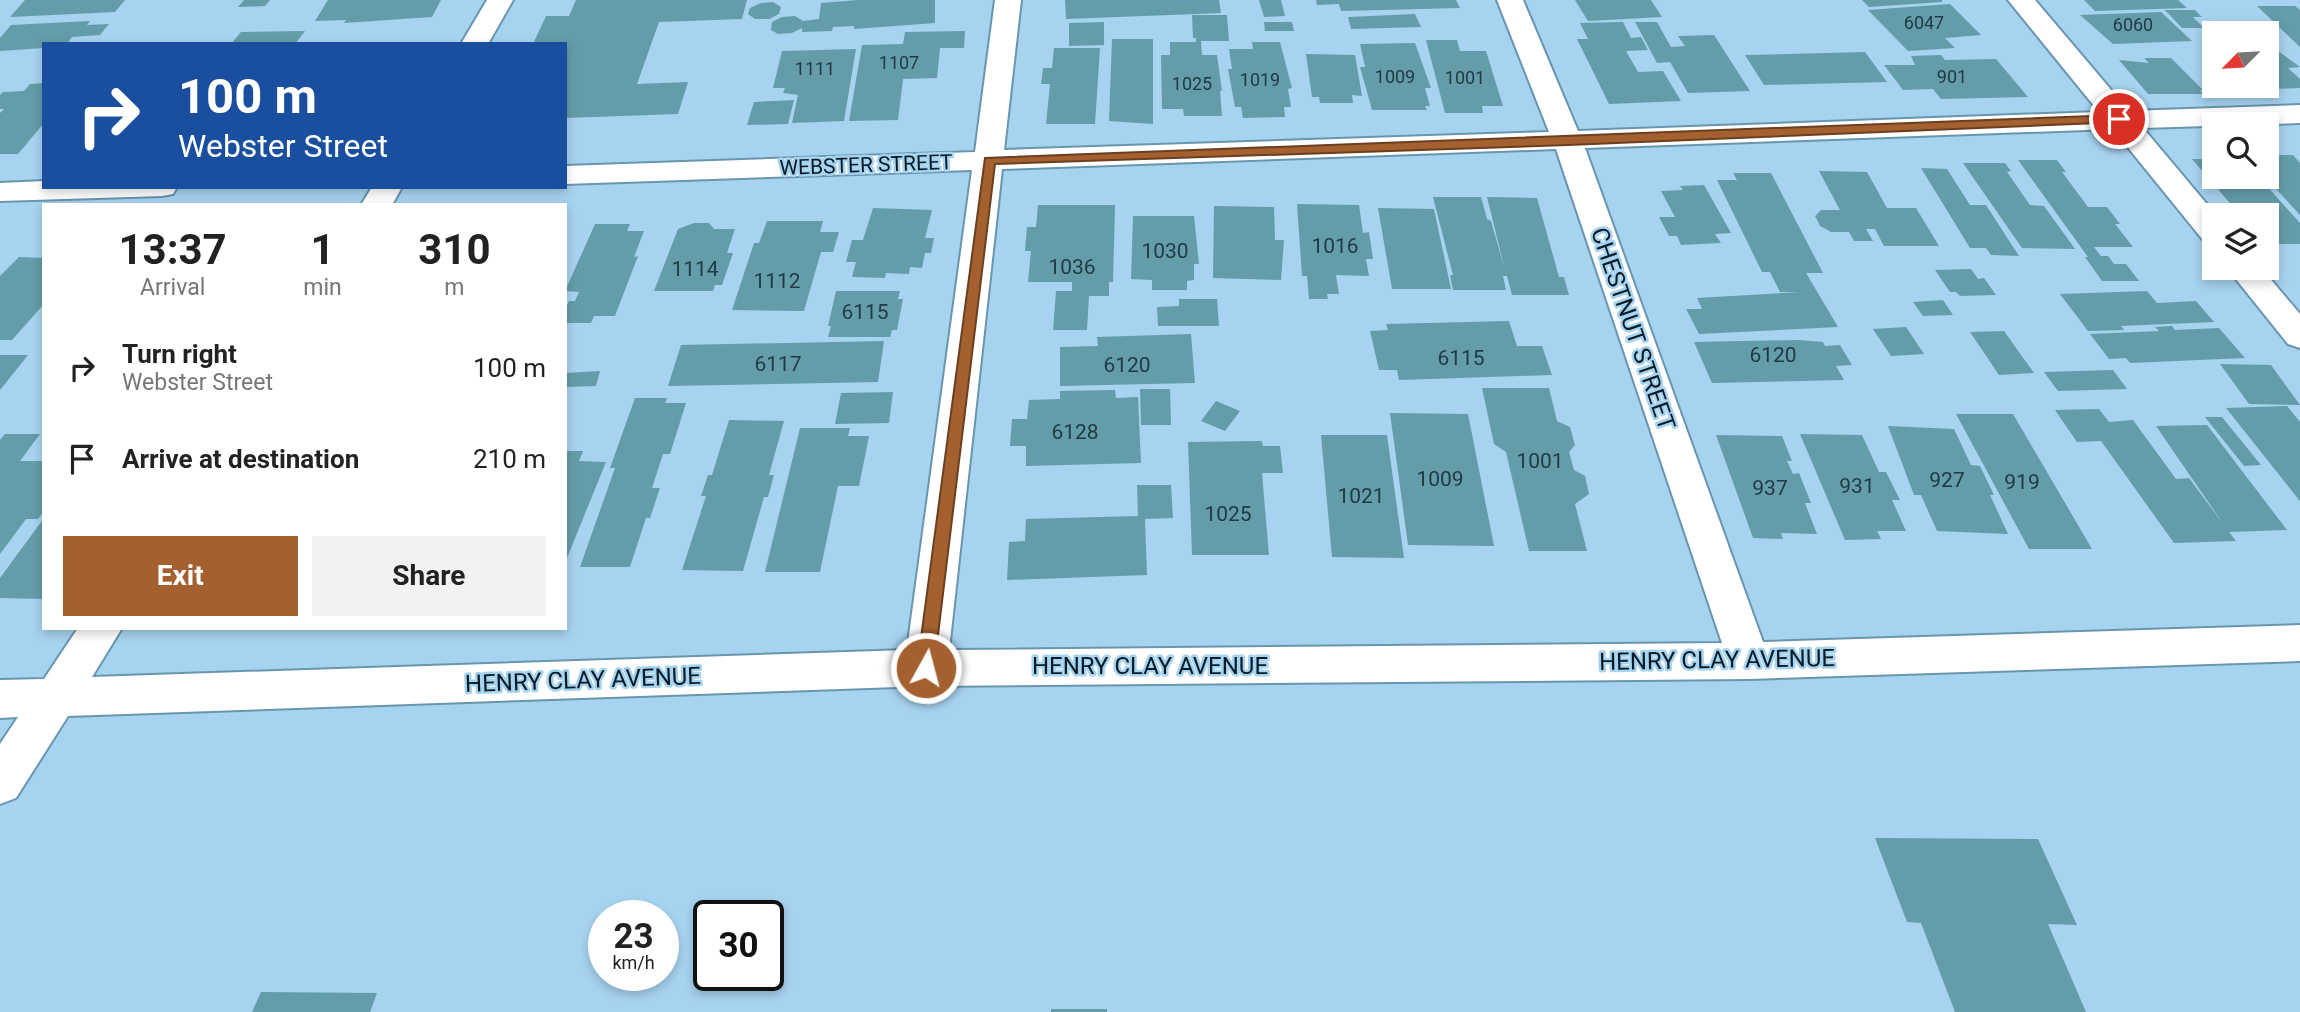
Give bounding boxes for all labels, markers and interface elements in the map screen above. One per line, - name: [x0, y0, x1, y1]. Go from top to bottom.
- house number: 6047: [1904, 12, 1944, 33]
- house number: 6060: [2113, 14, 2153, 35]
- north arrow: [2202, 21, 2278, 98]
- map controls: [2202, 21, 2279, 280]
- house number: 1107: [879, 52, 919, 73]
- house number: 1111: [795, 58, 835, 79]
- house number: 1009: [1375, 66, 1415, 87]
- house number: 901: [1937, 66, 1967, 87]
- house number: 1001: [1445, 67, 1485, 88]
- text: 100 m: [178, 68, 317, 125]
- house number: 1019: [1240, 69, 1280, 90]
- icon: right: [63, 70, 154, 161]
- house number: 1025: [1172, 73, 1212, 94]
- pin: [2089, 89, 2149, 149]
- icon: arrive: [2100, 100, 2138, 138]
- button: search: [2202, 112, 2279, 189]
- text: Webster Street: [178, 127, 388, 165]
- street label: WEBSTER STREET: [779, 150, 953, 180]
- button: layers: [2202, 203, 2279, 280]
- street label: CHESTNUT STREET: [1585, 224, 1681, 434]
- text: 13:37: [119, 225, 227, 274]
- text: 1: [310, 225, 335, 274]
- text: 310: [418, 225, 491, 274]
- house number: 1016: [1311, 234, 1359, 258]
- house number: 1030: [1141, 239, 1189, 263]
- house number: 1036: [1048, 255, 1096, 279]
- house number: 1114: [671, 257, 719, 281]
- house number: 1112: [753, 269, 801, 293]
- text: Arrival: [140, 274, 205, 301]
- text: min: [303, 274, 342, 301]
- text: m: [444, 274, 464, 301]
- house number: 6115: [841, 300, 889, 324]
- text: Turn right: [122, 339, 237, 369]
- house number: 6120: [1749, 343, 1797, 367]
- house number: 6115: [1437, 346, 1485, 370]
- icon: right: [63, 349, 101, 387]
- house number: 6117: [754, 352, 802, 376]
- text: 100 m: [473, 353, 546, 383]
- house number: 6120: [1103, 353, 1151, 377]
- text: Webster Street: [122, 369, 273, 396]
- house number: 6128: [1051, 420, 1099, 444]
- icon: arrive: [63, 440, 101, 478]
- text: Arrive at destination: [122, 444, 359, 474]
- text: 210 m: [473, 444, 546, 474]
- house number: 1001: [1516, 449, 1564, 473]
- house number: 1009: [1416, 467, 1464, 491]
- house number: 927: [1929, 468, 1965, 492]
- house number: 919: [2004, 470, 2040, 494]
- house number: 931: [1839, 474, 1875, 498]
- house number: 937: [1752, 476, 1788, 500]
- house number: 1021: [1337, 484, 1385, 508]
- house number: 1025: [1204, 502, 1252, 526]
- button: Exit: [63, 536, 298, 616]
- button: Share: [312, 536, 546, 616]
- position arrow: [889, 631, 963, 705]
- street label: HENRY CLAY AVENUE: [1599, 644, 1835, 676]
- street label: HENRY CLAY AVENUE: [1032, 652, 1268, 680]
- street label: HENRY CLAY AVENUE: [465, 662, 701, 698]
- speed limit sign: 30: [693, 900, 784, 991]
- text: 23: [613, 916, 654, 957]
- text: km/h: [612, 952, 655, 973]

